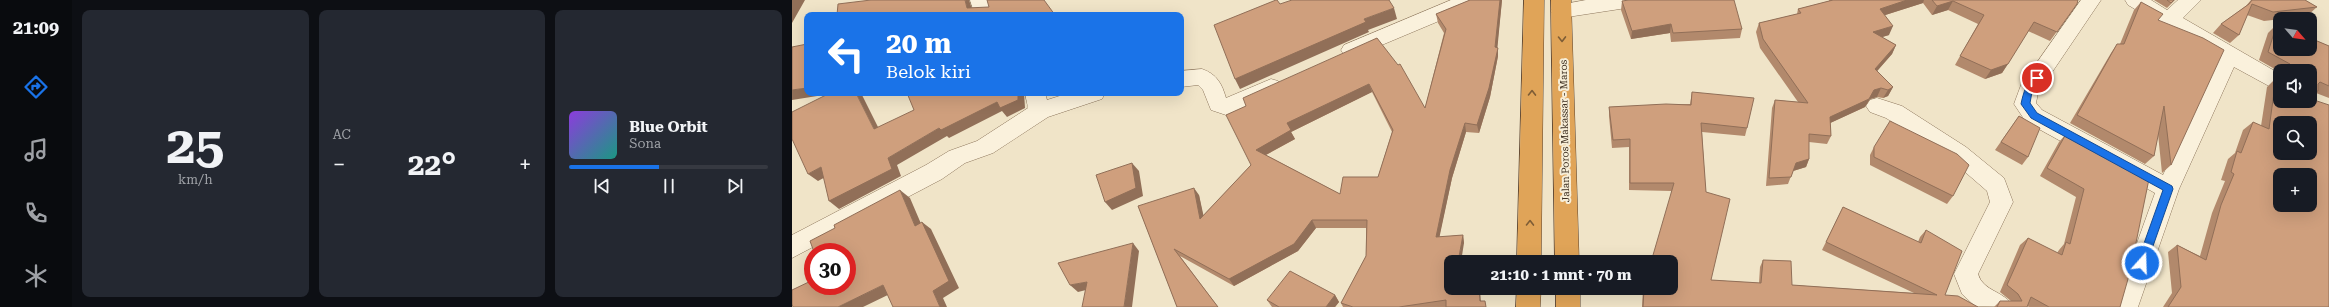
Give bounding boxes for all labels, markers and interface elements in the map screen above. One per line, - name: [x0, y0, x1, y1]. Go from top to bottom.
- north arrow: [2273, 12, 2317, 56]
- map controls: [2273, 12, 2317, 212]
- text: 21:09: [13, 17, 59, 38]
- text: 20 m: [886, 27, 951, 60]
- icon: left: [820, 28, 872, 80]
- one-way arrow: [1558, 36, 1566, 42]
- street label: Jalan Poros Makassar - Maros: [1558, 59, 1571, 202]
- text: Belok kiri: [886, 61, 971, 82]
- pin: [2020, 61, 2054, 95]
- button: sound: [2273, 64, 2317, 108]
- icon: arrive: [2026, 67, 2048, 89]
- icon: directions: [22, 73, 50, 101]
- one-way arrow: [1528, 90, 1536, 96]
- text: 25: [166, 115, 224, 176]
- button: search: [2273, 116, 2317, 160]
- text: Blue Orbit: [629, 118, 708, 136]
- text: AC: [333, 127, 351, 142]
- icon: music: [22, 136, 50, 164]
- text: Sona: [629, 136, 661, 151]
- text: 22°: [408, 147, 456, 182]
- text: −: [333, 152, 345, 177]
- text: +: [519, 152, 531, 177]
- button: +: [2273, 168, 2317, 212]
- text: km/h: [178, 172, 213, 187]
- icon: previous: [591, 175, 613, 197]
- icon: pause: [658, 175, 680, 197]
- icon: next: [724, 175, 746, 197]
- icon: phone: [22, 199, 50, 227]
- one-way arrow: [1526, 220, 1534, 226]
- position arrow: [2121, 242, 2163, 284]
- speed limit sign: 30: [804, 243, 856, 295]
- icon: climate: [22, 262, 50, 290]
- text: 21:10 · 1 mnt · 70 m: [1491, 266, 1631, 284]

